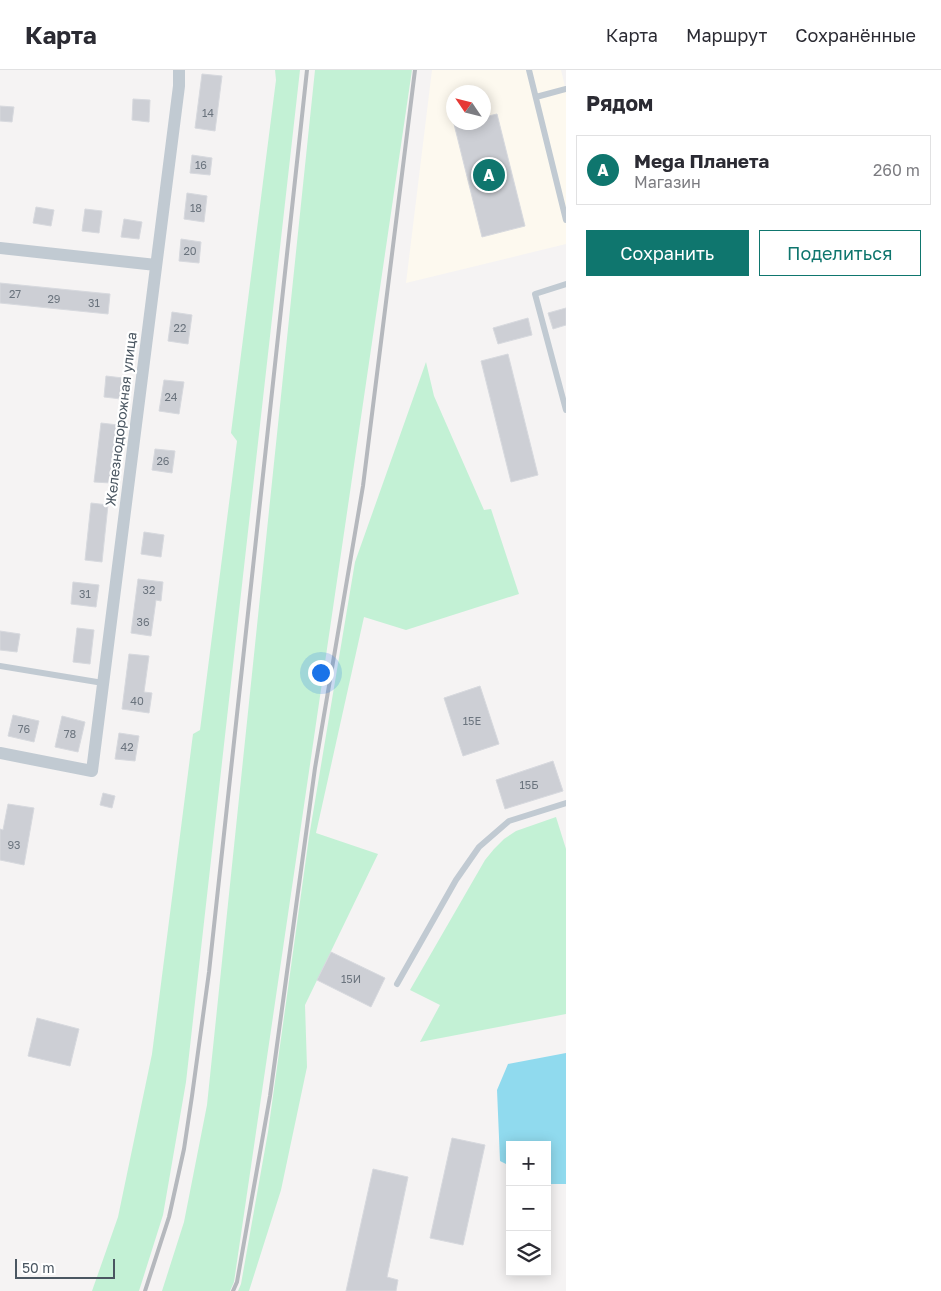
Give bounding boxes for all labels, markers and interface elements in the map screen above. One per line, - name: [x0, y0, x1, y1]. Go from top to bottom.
- text: Карта: [25, 20, 97, 49]
- text: Карта: [606, 24, 658, 46]
- text: Маршрут: [686, 24, 767, 46]
- text: Сохранённые: [795, 24, 916, 46]
- north arrow: [446, 85, 491, 130]
- text: Рядом: [586, 90, 653, 116]
- house number: 14: [202, 106, 214, 119]
- text: Mega Планета: [634, 149, 769, 172]
- pin: A: [473, 156, 505, 194]
- house number: 16: [195, 158, 207, 171]
- text: A: [597, 160, 609, 180]
- text: 260 m: [873, 160, 920, 180]
- text: Магазин: [634, 172, 701, 192]
- house number: 18: [190, 201, 202, 214]
- button: Сохранить: [586, 230, 749, 276]
- button: Поделиться: [759, 230, 921, 276]
- house number: 20: [183, 244, 197, 257]
- house number: 27: [9, 287, 21, 300]
- house number: 29: [47, 292, 61, 305]
- house number: 31: [88, 296, 100, 309]
- house number: 22: [174, 321, 186, 334]
- street label: Железнодорожная улица: [101, 331, 140, 507]
- house number: 24: [164, 390, 178, 403]
- house number: 26: [156, 454, 170, 467]
- house number: 32: [143, 583, 155, 596]
- house number: 31: [79, 587, 91, 600]
- house number: 36: [136, 615, 150, 628]
- your location: [308, 660, 334, 686]
- house number: 40: [130, 694, 144, 707]
- house number: 15Е: [463, 714, 481, 727]
- house number: 76: [18, 722, 31, 735]
- house number: 78: [64, 727, 77, 740]
- house number: 42: [120, 740, 134, 753]
- house number: 15Б: [519, 778, 539, 791]
- house number: 93: [7, 838, 21, 851]
- house number: 15И: [341, 972, 361, 985]
- map controls: [506, 1141, 551, 1276]
- button: +: [506, 1141, 551, 1186]
- button: −: [506, 1186, 551, 1231]
- button: layers: [506, 1231, 551, 1276]
- scale bar: [15, 1256, 115, 1279]
- text: 50 m: [22, 1259, 55, 1276]

